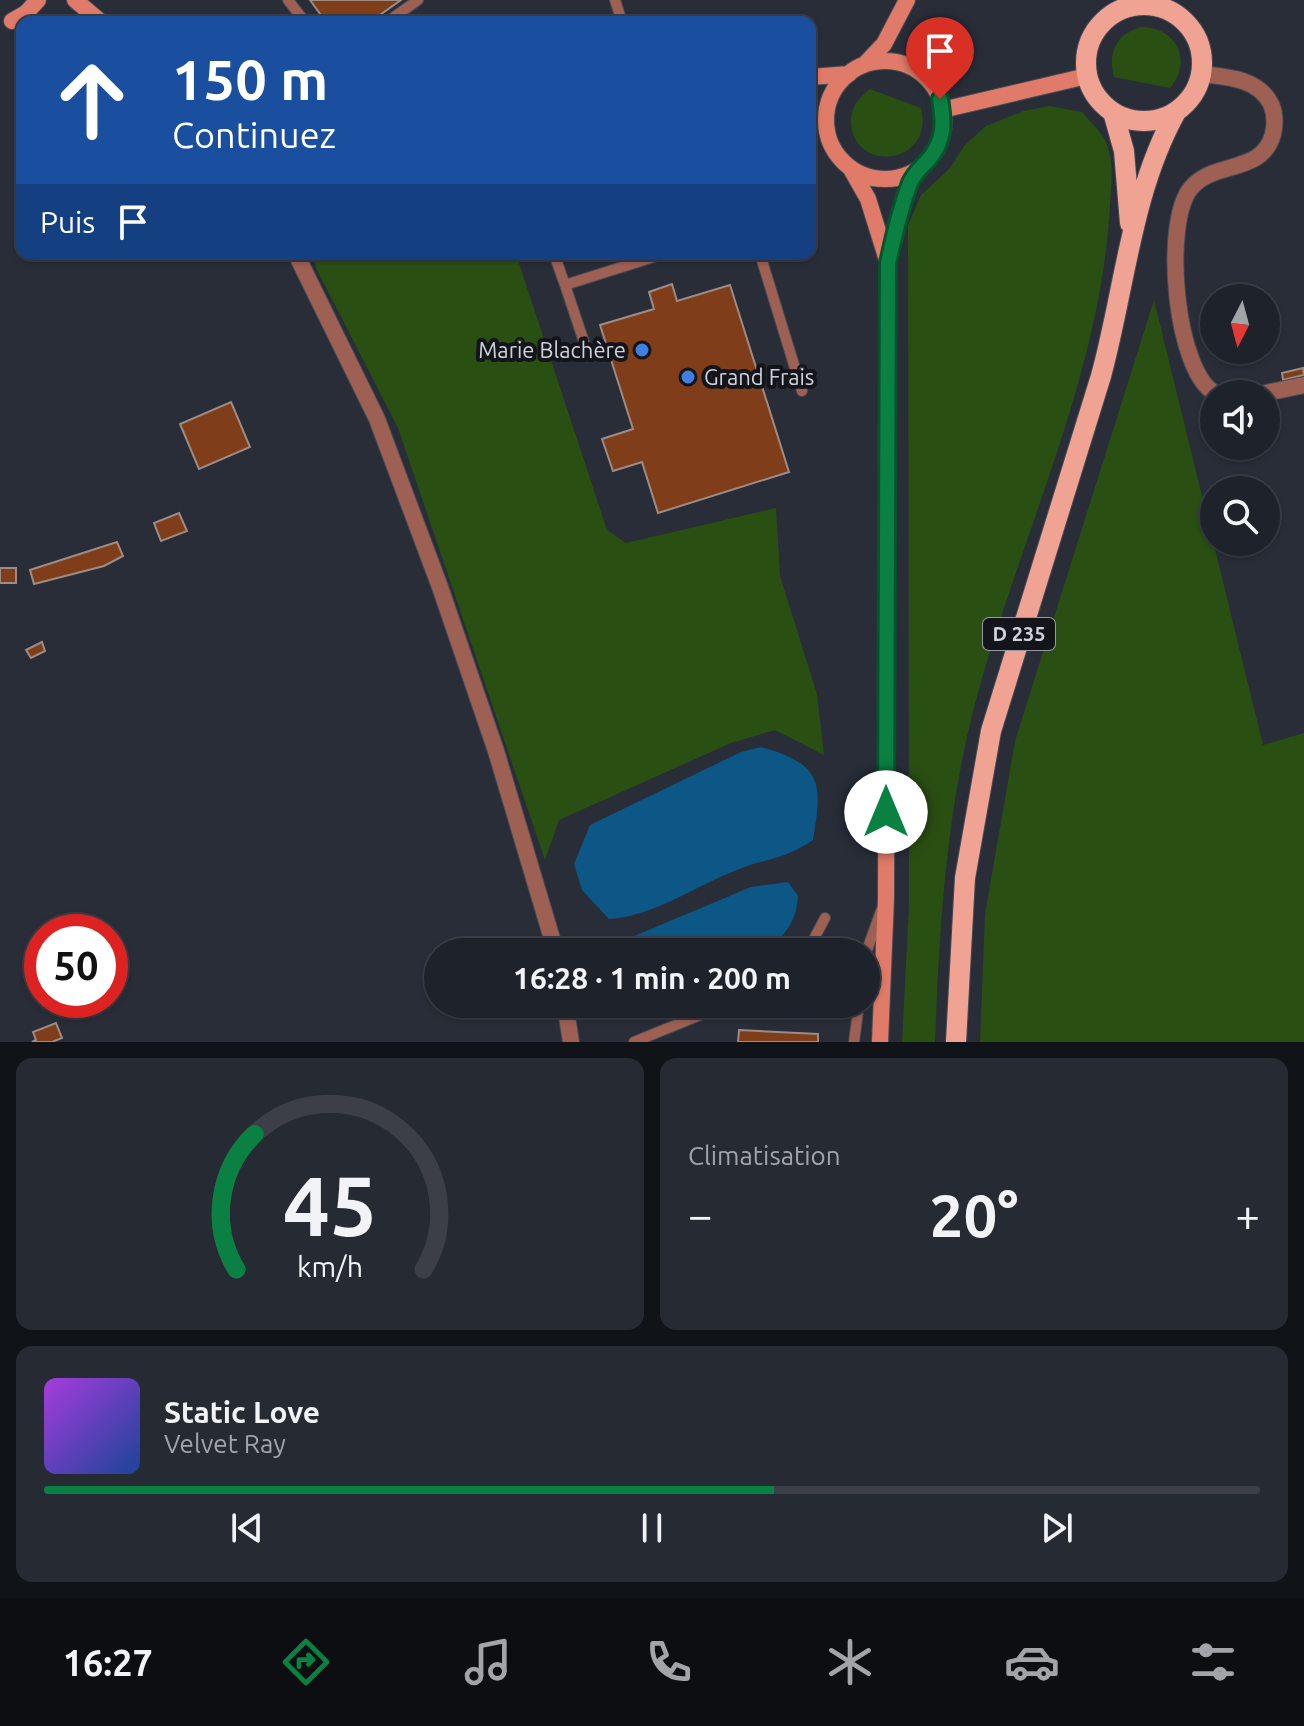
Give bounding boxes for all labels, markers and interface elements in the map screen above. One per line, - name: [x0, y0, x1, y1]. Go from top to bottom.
- pin: [906, 17, 974, 99]
- icon: arrive: [918, 29, 962, 73]
- icon: ahead: [40, 48, 144, 152]
- text: 150 m: [172, 48, 328, 111]
- text: Continuez: [172, 114, 336, 155]
- icon: arrive: [111, 200, 155, 244]
- text: Puis: [40, 205, 95, 239]
- north arrow: [1200, 284, 1280, 364]
- map controls: [1200, 284, 1280, 556]
- place label: Marie Blachère: [478, 337, 626, 362]
- marker: Marie Blachère: [633, 341, 651, 359]
- place label: Grand Frais: [704, 364, 814, 389]
- marker: Grand Frais: [679, 368, 697, 386]
- button: sound: [1200, 380, 1280, 460]
- button: search: [1200, 476, 1280, 556]
- road number: D 235: [983, 618, 1055, 650]
- position arrow: [844, 770, 928, 854]
- speed limit sign: 50: [24, 914, 128, 1018]
- text: 16:28 · 1 min · 200 m: [513, 961, 791, 995]
- text: Climatisation: [688, 1141, 841, 1170]
- text: 45: [283, 1158, 377, 1252]
- text: 20°: [930, 1181, 1018, 1248]
- text: −: [688, 1190, 713, 1239]
- text: +: [1235, 1190, 1260, 1239]
- text: km/h: [297, 1250, 363, 1282]
- text: Static Love: [164, 1395, 320, 1429]
- text: Velvet Ray: [164, 1429, 286, 1458]
- icon: previous: [225, 1506, 269, 1550]
- icon: pause: [630, 1506, 674, 1550]
- icon: next: [1035, 1506, 1079, 1550]
- icon: directions: [278, 1634, 334, 1690]
- icon: music: [460, 1634, 516, 1690]
- icon: phone: [641, 1634, 697, 1690]
- icon: climate: [822, 1634, 878, 1690]
- icon: car: [1004, 1634, 1060, 1690]
- icon: filters: [1185, 1634, 1241, 1690]
- text: 16:27: [63, 1642, 153, 1683]

